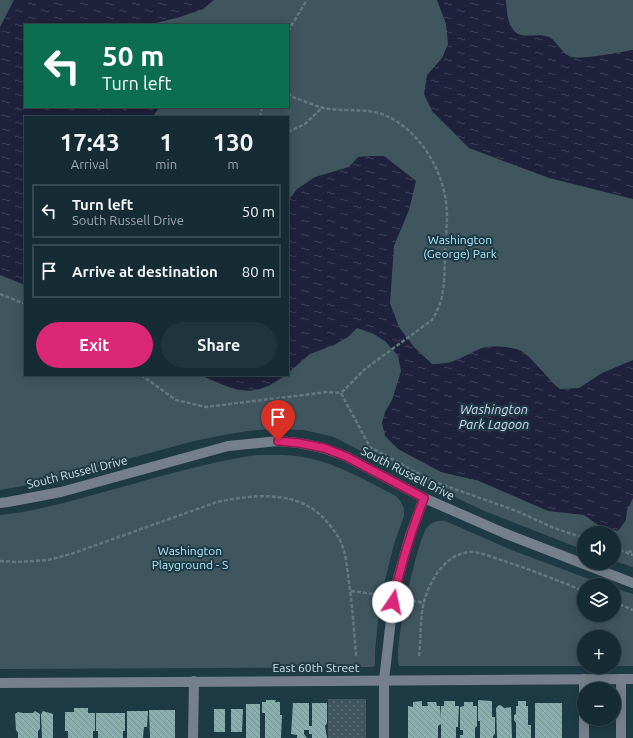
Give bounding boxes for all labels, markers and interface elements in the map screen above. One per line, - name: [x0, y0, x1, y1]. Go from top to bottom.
- icon: left: [36, 40, 88, 92]
- text: 50 m: [102, 40, 164, 71]
- text: Turn left: [102, 73, 172, 93]
- text: 17:43: [60, 129, 120, 156]
- text: 1: [159, 129, 173, 156]
- text: 130: [213, 129, 253, 156]
- text: Arrival: [71, 157, 109, 171]
- text: min: [155, 157, 177, 171]
- text: m: [227, 157, 239, 171]
- text: Turn left: [72, 196, 133, 213]
- icon: left: [38, 200, 60, 222]
- text: 50 m: [242, 203, 275, 220]
- text: South Russell Drive: [72, 213, 184, 227]
- park label: Washington (George) Park: [423, 233, 497, 261]
- icon: arrive: [38, 260, 60, 282]
- text: Arrive at destination: [72, 263, 218, 280]
- text: 80 m: [242, 263, 275, 280]
- button: Exit: [36, 322, 153, 368]
- button: Share: [161, 322, 277, 368]
- pin: [261, 400, 295, 441]
- water label: Washington Park Lagoon: [459, 402, 529, 431]
- icon: arrive: [267, 406, 289, 428]
- street label: South Russell Drive: [359, 444, 457, 502]
- street label: South Russell Drive: [25, 453, 129, 491]
- map controls: [577, 526, 621, 726]
- button: sound: [577, 526, 621, 570]
- park label: Washington Playground - S: [152, 544, 228, 571]
- button: layers: [577, 578, 621, 622]
- position arrow: [372, 581, 414, 623]
- button: +: [577, 630, 621, 674]
- street label: East 60th Street: [273, 661, 360, 674]
- button: −: [577, 682, 621, 726]

